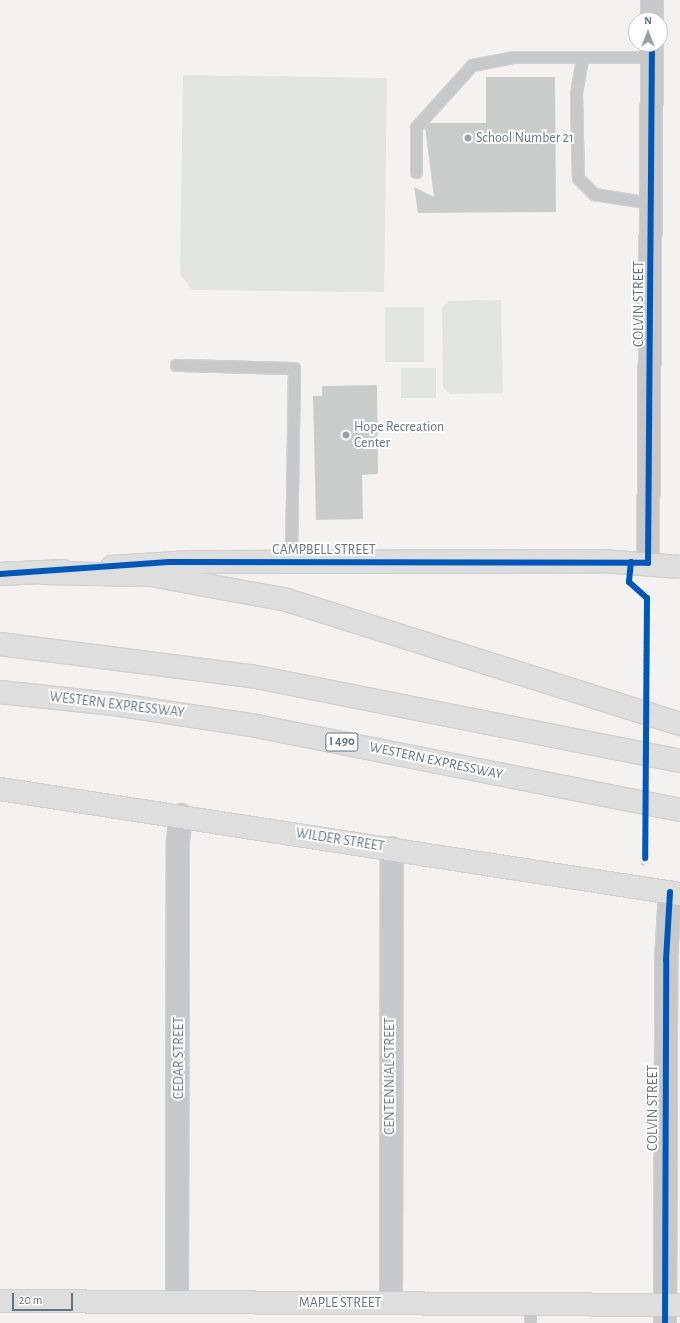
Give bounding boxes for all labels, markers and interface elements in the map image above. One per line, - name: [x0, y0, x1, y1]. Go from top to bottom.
- north arrow: [628, 12, 668, 52]
- text: N: [644, 15, 652, 26]
- place label: School Number 21: [476, 130, 574, 146]
- marker: School Number 21: [463, 133, 473, 143]
- street label: COLVIN STREET: [631, 261, 647, 347]
- place label: Hope Recreation Center: [354, 419, 444, 452]
- marker: Hope Recreation Center: [341, 430, 351, 440]
- street label: CAMPBELL STREET: [272, 542, 376, 558]
- street label: WESTERN EXPRESSWAY: [48, 688, 186, 722]
- road number: I 490: [325, 731, 359, 753]
- street label: WESTERN EXPRESSWAY: [368, 739, 504, 783]
- street label: WILDER STREET: [295, 825, 385, 855]
- street label: CEDAR STREET: [171, 1017, 187, 1099]
- street label: CENTENNIAL STREET: [382, 1017, 398, 1135]
- street label: COLVIN STREET: [645, 1065, 661, 1151]
- scale bar: [14, 1285, 75, 1311]
- text: 20 m: [19, 1294, 42, 1306]
- street label: MAPLE STREET: [299, 1295, 381, 1311]

